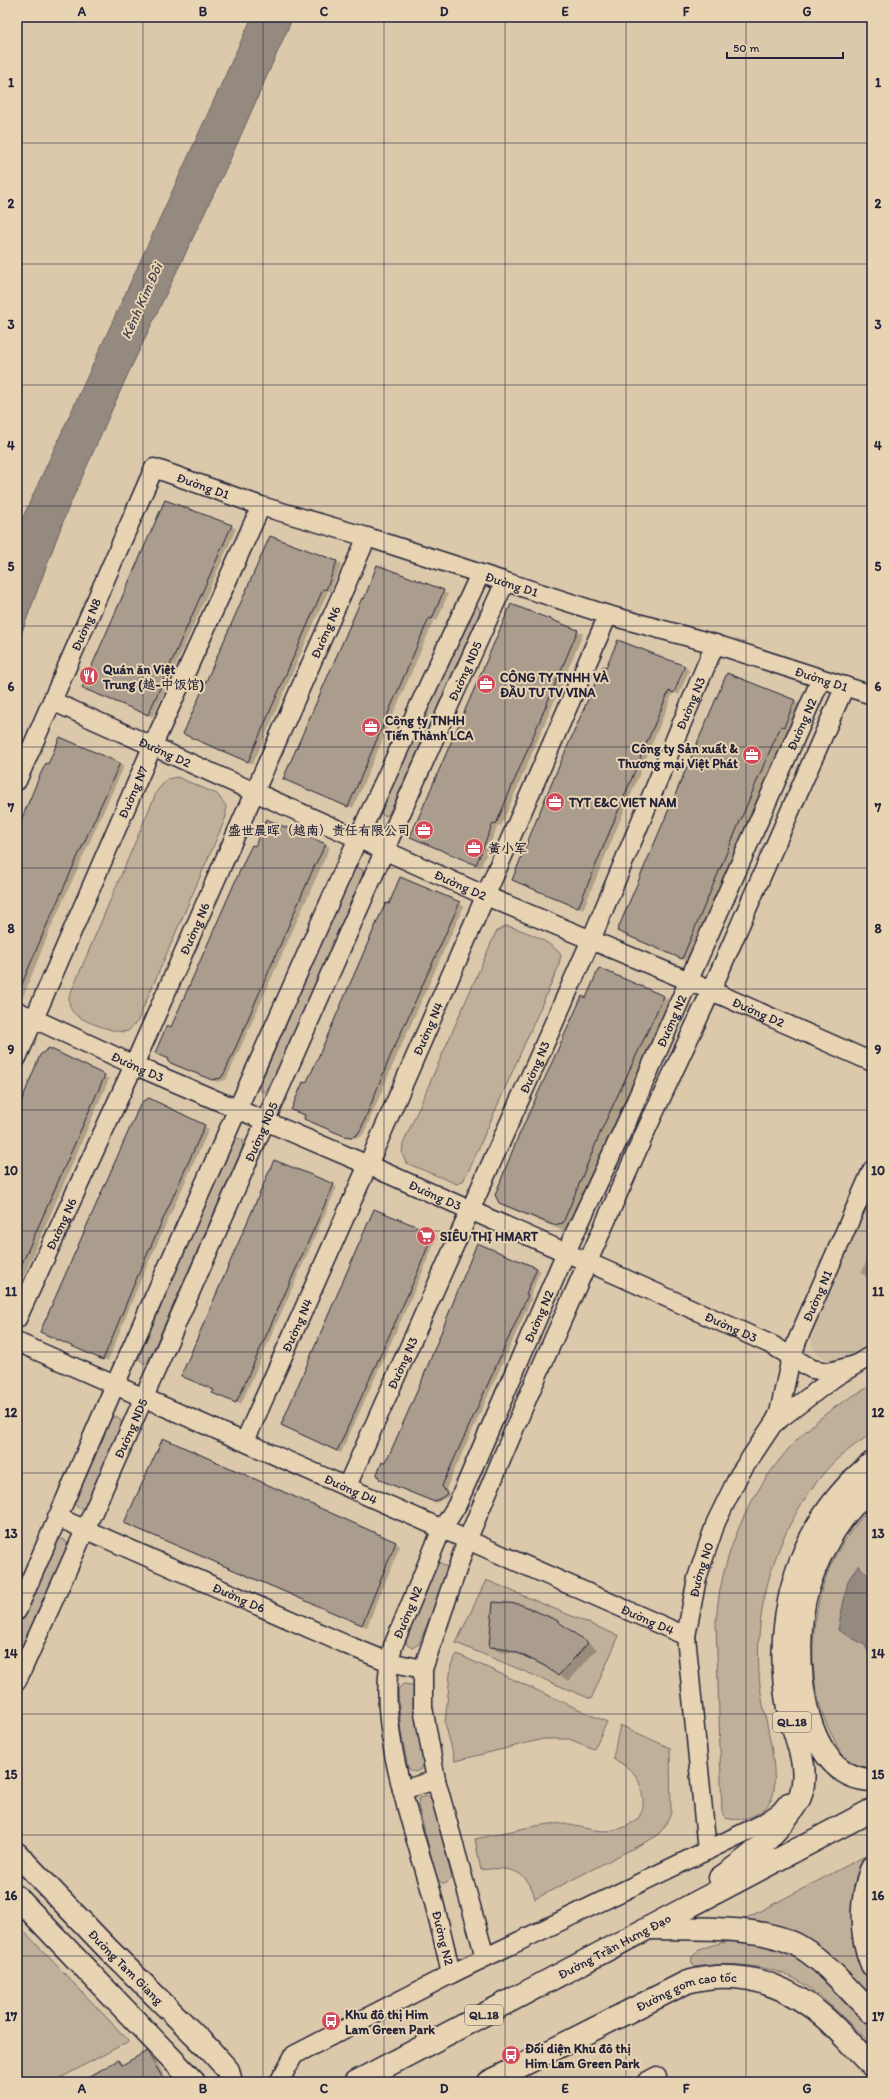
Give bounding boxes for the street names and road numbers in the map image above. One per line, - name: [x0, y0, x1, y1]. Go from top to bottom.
- street label: Đường D1: [175, 469, 232, 502]
- street label: Đường D1: [484, 568, 540, 599]
- street label: Đường N8: [67, 596, 104, 653]
- street label: Đường N6: [307, 603, 343, 660]
- street label: Đường ND5: [445, 638, 485, 703]
- street label: Đường D1: [793, 663, 850, 694]
- street label: Đường N3: [673, 674, 708, 732]
- street label: Đường N2: [783, 695, 819, 753]
- street label: Đường D2: [137, 734, 194, 770]
- street label: Đường N7: [115, 763, 151, 820]
- street label: Đường D2: [432, 866, 489, 903]
- street label: Đường N6: [176, 900, 212, 957]
- street label: Đường N2: [653, 992, 689, 1049]
- street label: Đường D2: [730, 994, 787, 1030]
- street label: Đường N4: [409, 999, 446, 1058]
- street label: Đường N3: [516, 1038, 553, 1096]
- street label: Đường D3: [109, 1048, 166, 1084]
- street label: Đường ND5: [241, 1099, 280, 1164]
- street label: Đường D3: [407, 1177, 464, 1213]
- street label: Đường N6: [42, 1195, 79, 1252]
- street label: Đường N1: [799, 1267, 835, 1324]
- street label: Đường N2: [520, 1287, 556, 1345]
- street label: Đường N4: [278, 1296, 315, 1354]
- street label: Đường D3: [703, 1308, 760, 1345]
- street label: Đường N3: [384, 1334, 420, 1391]
- street label: Đường ND5: [111, 1396, 150, 1461]
- street label: Đường D4: [322, 1471, 380, 1507]
- street label: Đường N0: [686, 1540, 716, 1599]
- street label: Đường D6: [211, 1579, 268, 1615]
- street label: Đường N2: [389, 1583, 425, 1641]
- street label: Đường D4: [619, 1601, 677, 1638]
- road number: QL.18: [773, 1712, 811, 1732]
- street label: Đường N2: [429, 1909, 457, 1967]
- street label: Đường Trần Hưng Đạo: [555, 1910, 674, 1982]
- street label: Đường Tam Giang: [86, 1926, 167, 2008]
- street label: Đường gom cao tốc: [633, 1969, 738, 2014]
- road number: QL.18: [465, 2005, 503, 2025]

